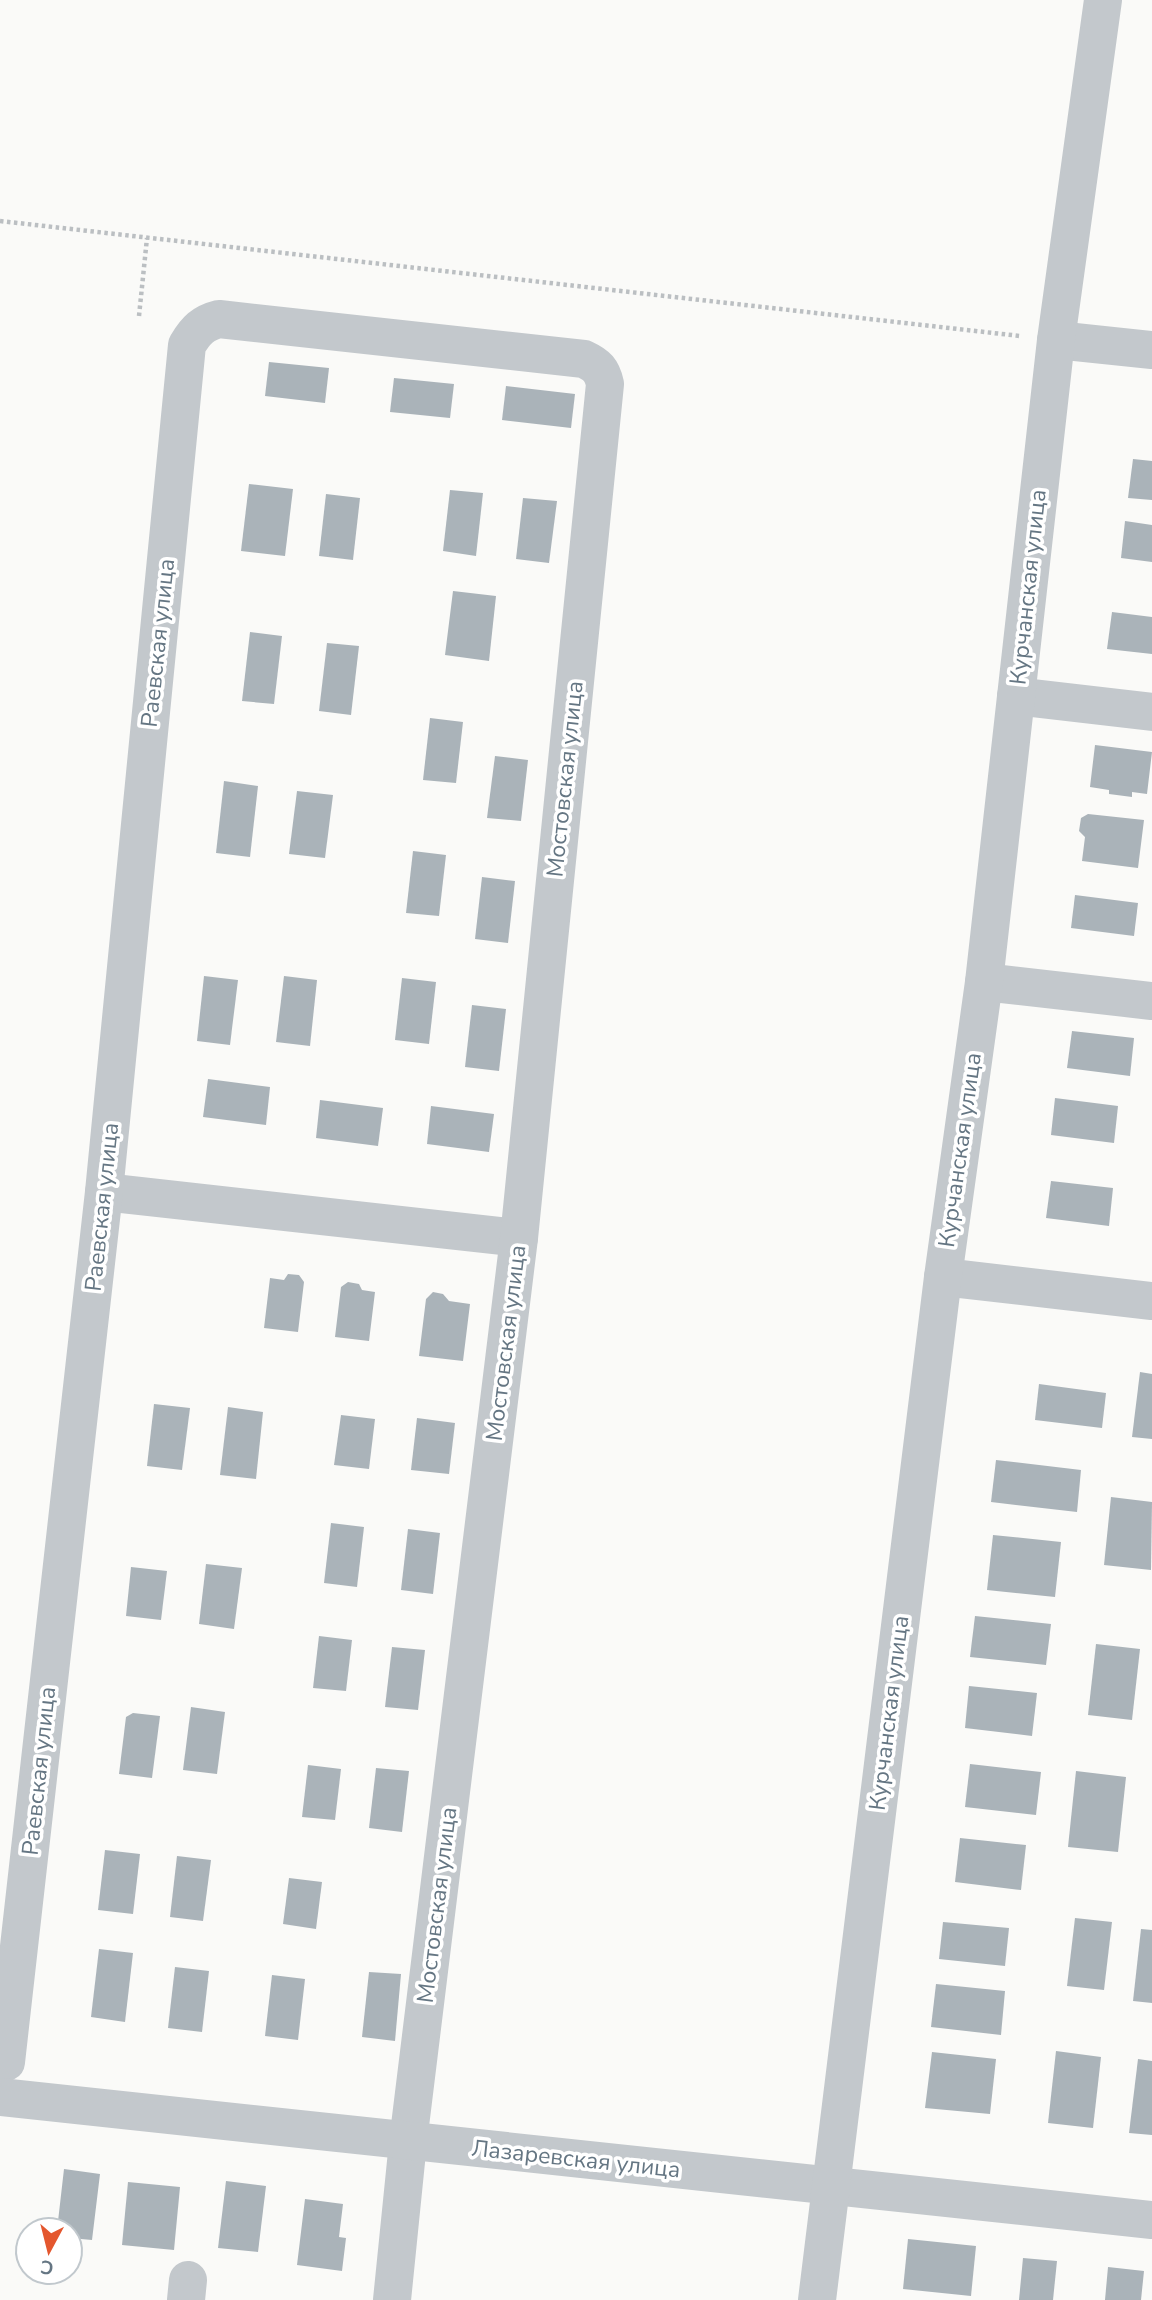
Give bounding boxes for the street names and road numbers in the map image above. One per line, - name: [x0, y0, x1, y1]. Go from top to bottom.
- street label: Курчанская улица: [1002, 488, 1054, 686]
- street label: Раевская улица: [134, 557, 182, 729]
- street label: Мостовская улица: [539, 679, 591, 879]
- street label: Курчанская улица: [931, 1051, 989, 1249]
- street label: Раевская улица: [78, 1121, 126, 1293]
- street label: Мостовская улица: [479, 1243, 533, 1443]
- street label: Курчанская улица: [862, 1614, 916, 1812]
- street label: Раевская улица: [15, 1685, 63, 1857]
- street label: Мостовская улица: [410, 1805, 464, 2005]
- street label: Лазаревская улица: [470, 2133, 682, 2185]

